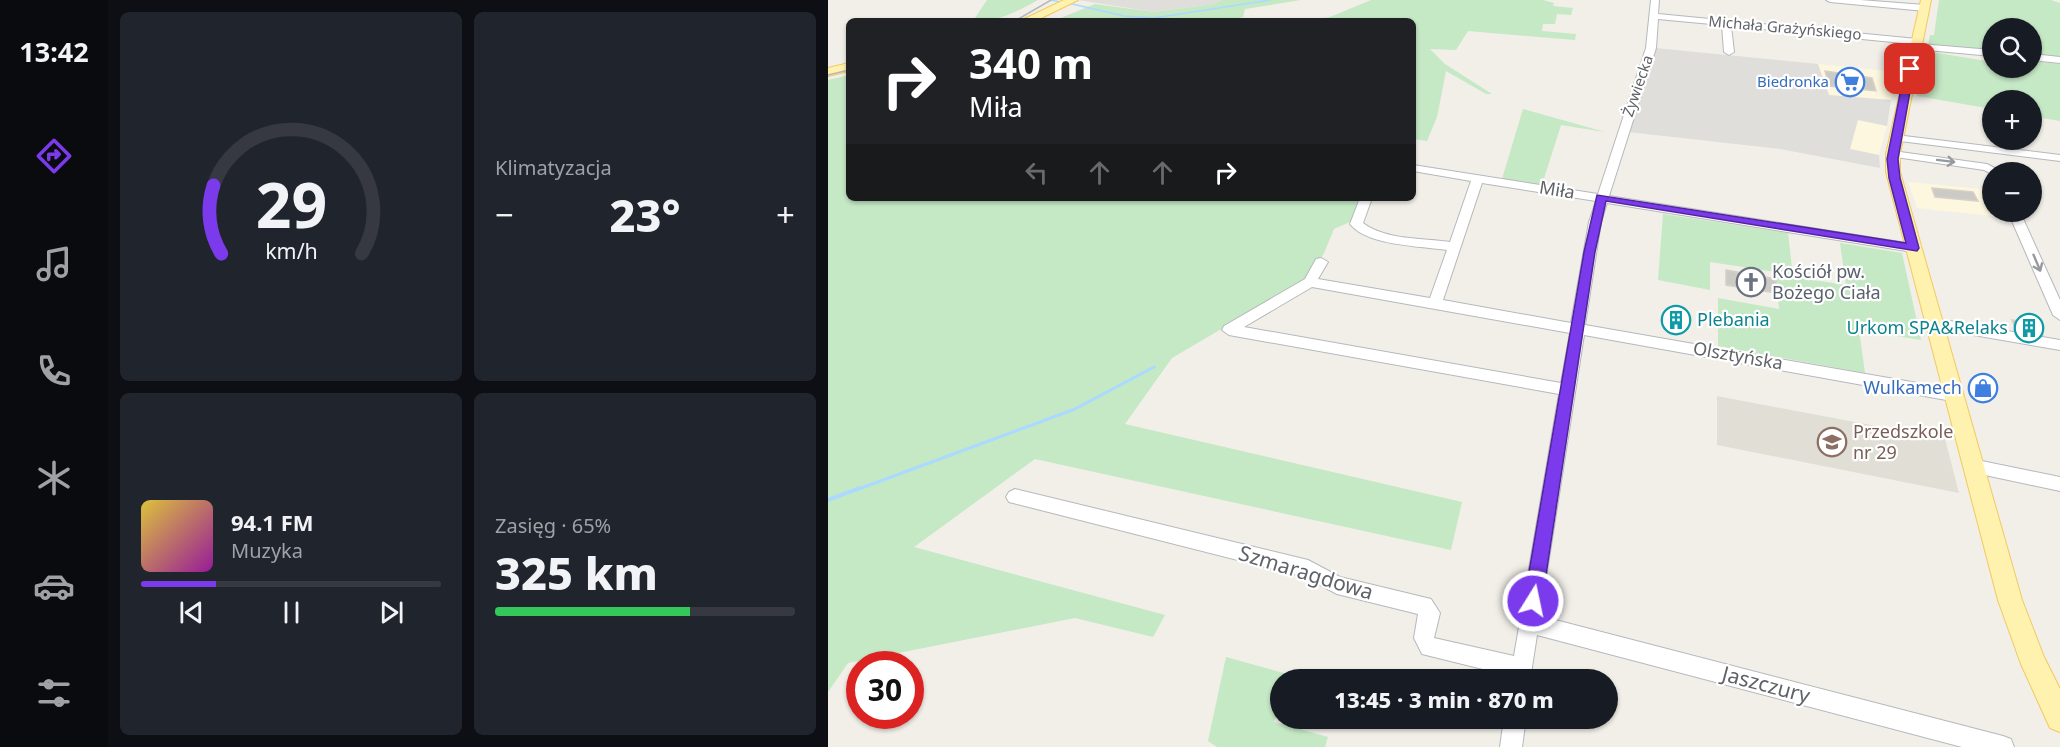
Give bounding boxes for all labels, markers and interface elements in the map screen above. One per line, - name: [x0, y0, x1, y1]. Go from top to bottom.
- street label: Michała Grażyńskiego: [1708, 10, 1862, 44]
- map controls: [1982, 18, 2042, 222]
- button: search: [1982, 18, 2042, 78]
- text: 13:42: [19, 33, 89, 70]
- text: 340 m: [969, 34, 1093, 91]
- icon: right: [870, 42, 948, 120]
- pin: [1884, 43, 1935, 94]
- street label: Żywiecka: [1617, 52, 1657, 119]
- icon: arrive: [1893, 52, 1926, 85]
- supermarket icon: Biedronka: [1834, 66, 1866, 98]
- place label: Biedronka: [1757, 71, 1829, 91]
- text: Miła: [969, 88, 1023, 125]
- button: +: [1982, 90, 2042, 150]
- icon: directions: [33, 135, 75, 177]
- text: Klimatyzacja: [495, 154, 612, 181]
- icon: left: [1020, 156, 1053, 189]
- icon: ahead: [1083, 156, 1116, 189]
- icon: ahead: [1146, 156, 1179, 189]
- icon: right: [1209, 156, 1242, 189]
- one-way arrow: [1935, 156, 1955, 167]
- text: 29: [255, 161, 327, 246]
- button: −: [1982, 162, 2042, 222]
- street label: Miła: [1538, 174, 1577, 204]
- text: 23°: [609, 184, 681, 245]
- text: −: [495, 192, 514, 237]
- text: +: [776, 192, 795, 237]
- text: km/h: [265, 236, 317, 265]
- icon: music: [33, 243, 75, 285]
- one-way arrow: [2031, 254, 2043, 272]
- place label: Kościół pw. Bożego Ciała: [1772, 259, 1881, 304]
- church icon: Kościół pw. Bożego Ciała: [1735, 266, 1767, 298]
- building icon: Plebania: [1660, 304, 1692, 336]
- place label: Plebania: [1697, 307, 1770, 331]
- building icon: Urkom SPA&Relaks: [2013, 312, 2045, 344]
- place label: Urkom SPA&Relaks: [1847, 315, 2008, 339]
- street label: Olsztyńska: [1691, 335, 1785, 375]
- icon: phone: [33, 350, 75, 392]
- shop icon: Wulkamech: [1967, 372, 1999, 404]
- place label: Wulkamech: [1863, 375, 1962, 399]
- place label: Przedszkole nr 29: [1853, 419, 1953, 464]
- school or university icon: Przedszkole nr 29: [1816, 426, 1848, 458]
- icon: climate: [33, 457, 75, 499]
- text: 94.1 FM: [231, 507, 313, 537]
- text: Zasięg · 65%: [495, 512, 611, 539]
- text: Muzyka: [231, 537, 303, 564]
- street label: Szmaragdowa: [1236, 538, 1377, 606]
- text: 325 km: [495, 542, 658, 603]
- icon: car: [33, 565, 75, 607]
- position arrow: [1501, 569, 1565, 633]
- icon: previous: [175, 596, 208, 629]
- icon: pause: [275, 596, 308, 629]
- icon: next: [375, 596, 408, 629]
- speed limit sign: 30: [846, 651, 924, 729]
- street label: Jaszczury: [1717, 658, 1814, 709]
- icon: filters: [33, 672, 75, 714]
- text: 13:45 · 3 min · 870 m: [1334, 684, 1554, 714]

